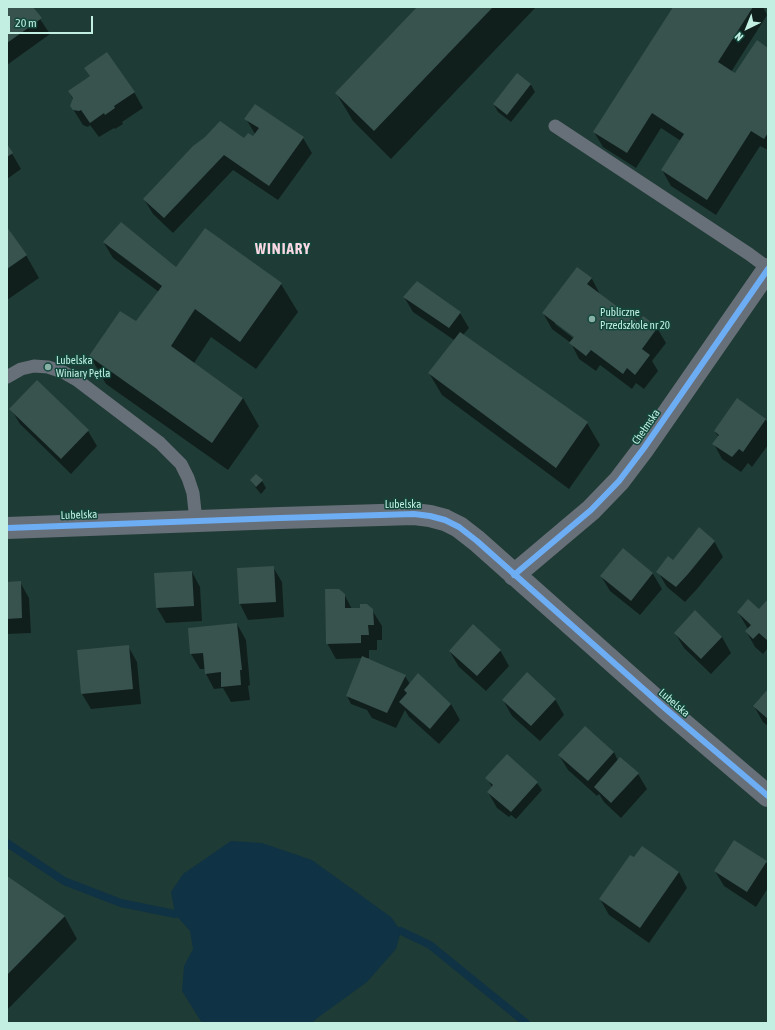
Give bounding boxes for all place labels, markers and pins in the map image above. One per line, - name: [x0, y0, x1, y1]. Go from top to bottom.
- place label: Publiczne Przedszkole nr 20: [600, 306, 670, 332]
- marker: Publiczne Przedszkole nr 20: [587, 314, 597, 324]
- place label: Lubelska Winiary Pętla: [56, 354, 110, 380]
- marker: Lubelska Winiary Pętla: [43, 362, 53, 372]

